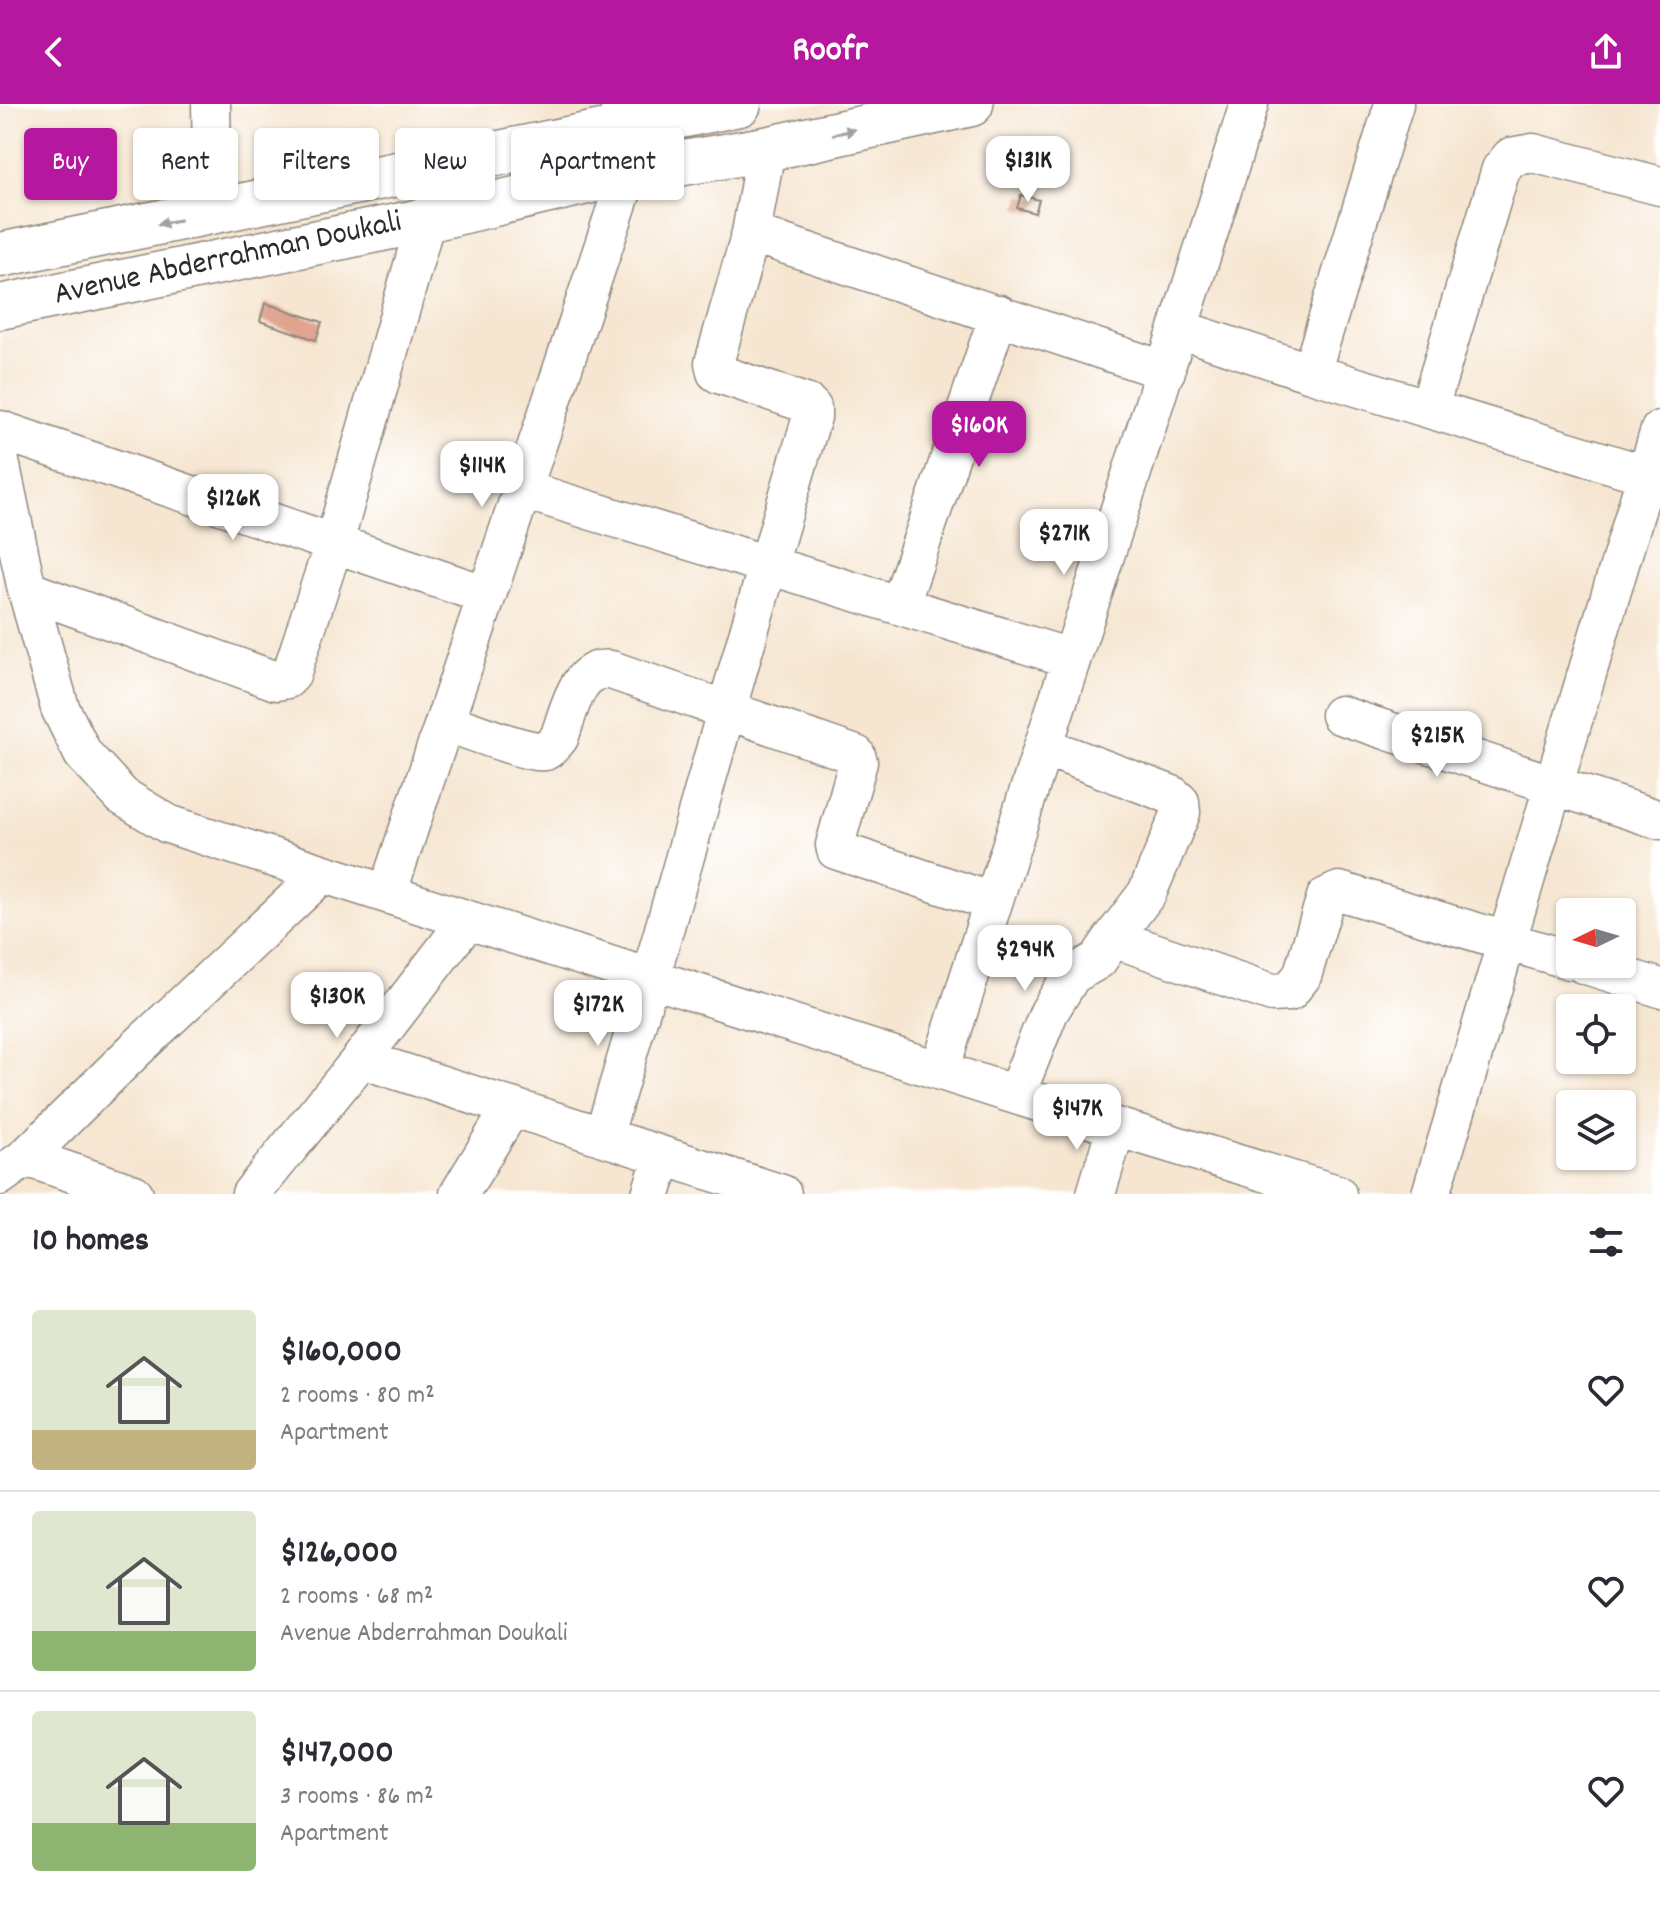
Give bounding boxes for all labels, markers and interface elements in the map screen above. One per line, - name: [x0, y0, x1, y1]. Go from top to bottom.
- text: Roofr: [792, 26, 868, 78]
- icon: back: [32, 30, 76, 74]
- icon: share: [1584, 30, 1628, 74]
- one-way arrow: [832, 125, 857, 138]
- chip: Buy: [24, 128, 117, 200]
- chip: Rent: [133, 128, 238, 200]
- chip: Filters: [254, 128, 379, 200]
- chip: New: [395, 128, 495, 200]
- chip: Apartment: [511, 128, 684, 200]
- pin: $131K: [972, 136, 1084, 204]
- text: $131K: [1004, 143, 1052, 180]
- street label: Avenue Abderrahman Doukali: [50, 201, 406, 319]
- one-way arrow: [157, 216, 182, 228]
- pin: $160K: [923, 401, 1035, 469]
- text: $160K: [950, 408, 1008, 445]
- pin: $114K: [426, 441, 538, 509]
- text: $114K: [458, 448, 506, 485]
- pin: $126K: [177, 474, 289, 542]
- text: $126K: [206, 481, 261, 518]
- pin: $271K: [1008, 509, 1120, 577]
- text: $271K: [1038, 516, 1090, 553]
- pin: $215K: [1381, 711, 1493, 779]
- text: $215K: [1410, 718, 1464, 755]
- north arrow: [1556, 898, 1636, 978]
- map controls: [1556, 898, 1636, 1170]
- pin: $294K: [969, 925, 1081, 993]
- text: $294K: [995, 932, 1055, 969]
- pin: $130K: [281, 972, 393, 1040]
- text: $130K: [309, 979, 365, 1016]
- pin: $172K: [542, 980, 654, 1048]
- text: $172K: [572, 987, 624, 1024]
- button: locate: [1556, 994, 1636, 1074]
- pin: $147K: [1021, 1084, 1133, 1152]
- button: layers: [1556, 1090, 1636, 1170]
- text: $147K: [1051, 1091, 1103, 1128]
- text: 10 homes: [32, 1218, 149, 1267]
- icon: filters: [1584, 1220, 1628, 1264]
- text: $160,000: [280, 1329, 402, 1378]
- icon: home: [96, 1342, 192, 1438]
- icon: heart: [1584, 1368, 1628, 1412]
- text: 2 rooms · 80 m²: [280, 1378, 435, 1415]
- text: Apartment: [280, 1415, 389, 1452]
- text: $126,000: [280, 1530, 398, 1579]
- icon: home: [96, 1543, 192, 1639]
- icon: heart: [1584, 1569, 1628, 1613]
- text: 2 rooms · 68 m²: [280, 1579, 433, 1616]
- text: Avenue Abderrahman Doukali: [280, 1616, 568, 1653]
- text: $147,000: [280, 1730, 394, 1779]
- icon: home: [96, 1743, 192, 1839]
- icon: heart: [1584, 1769, 1628, 1813]
- text: 3 rooms · 86 m²: [280, 1779, 433, 1816]
- text: Apartment: [280, 1816, 389, 1853]

